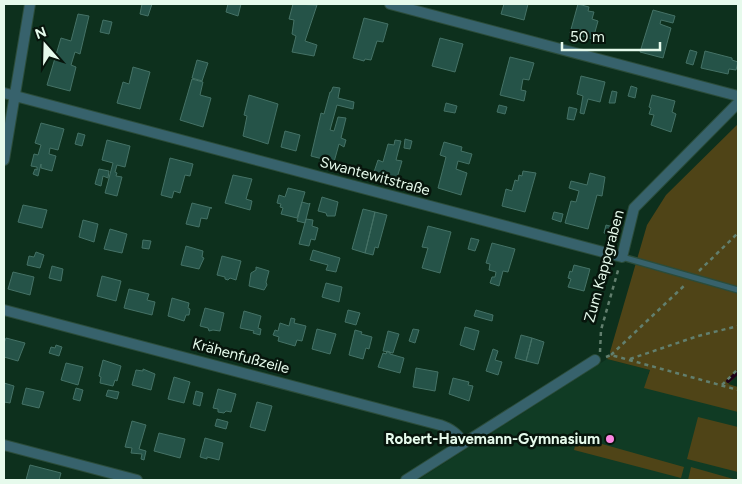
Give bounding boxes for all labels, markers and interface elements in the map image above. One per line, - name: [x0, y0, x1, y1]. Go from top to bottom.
- north arrow: [20, 20, 70, 70]
- scale bar: [562, 20, 660, 52]
- text: N: [33, 23, 49, 43]
- text: 50 m: [570, 28, 605, 46]
- street label: Swantewitstraße: [318, 153, 432, 199]
- street label: Zum Kappgraben: [580, 208, 628, 324]
- street label: Krähenfußzeile: [191, 334, 291, 378]
- place label: Robert-Havemann-Gymnasium: [385, 430, 600, 448]
- marker: Robert-Havemann-Gymnasium: [604, 433, 616, 445]

